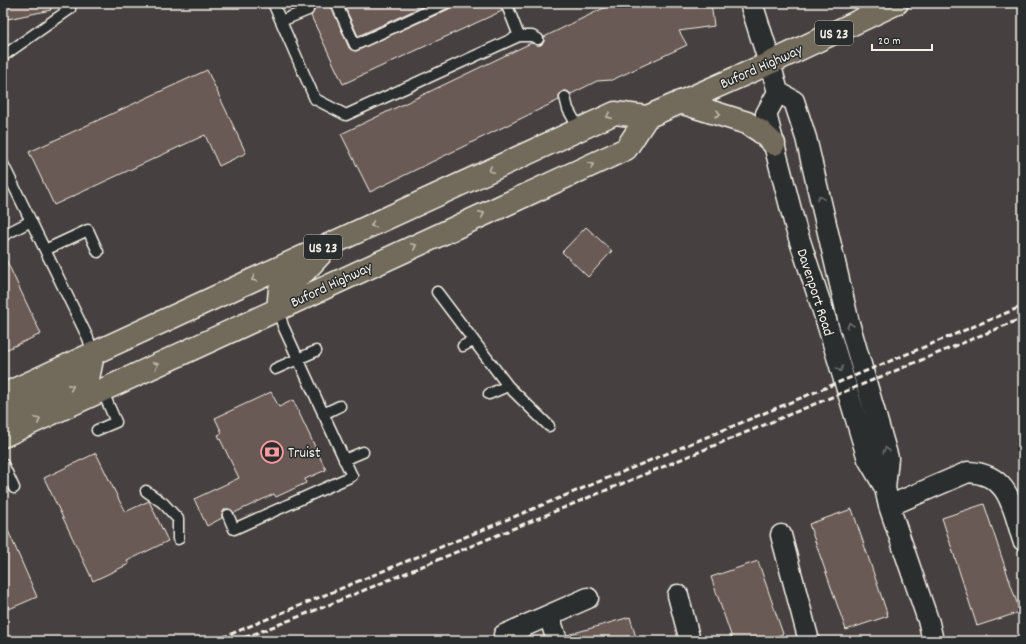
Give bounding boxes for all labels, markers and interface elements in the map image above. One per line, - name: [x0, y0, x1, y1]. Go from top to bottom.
- road number: US 23: [815, 21, 853, 45]
- scale bar: [872, 26, 932, 52]
- text: 20 m: [878, 33, 901, 50]
- street label: Buford Highway: [717, 39, 807, 96]
- one-way arrow: [714, 109, 721, 118]
- one-way arrow: [605, 111, 612, 119]
- one-way arrow: [586, 162, 594, 170]
- one-way arrow: [487, 165, 495, 173]
- one-way arrow: [816, 195, 825, 202]
- one-way arrow: [479, 211, 486, 219]
- one-way arrow: [369, 220, 376, 228]
- road number: US 23: [304, 235, 342, 259]
- one-way arrow: [410, 243, 418, 251]
- street label: Davenport Road: [790, 246, 839, 339]
- street label: Buford Highway: [287, 257, 377, 314]
- one-way arrow: [251, 274, 259, 282]
- one-way arrow: [846, 322, 855, 329]
- one-way arrow: [152, 362, 160, 370]
- one-way arrow: [835, 366, 844, 373]
- one-way arrow: [67, 384, 74, 392]
- one-way arrow: [35, 416, 42, 424]
- bank icon: Truist: [259, 439, 285, 465]
- place label: Truist: [288, 443, 321, 465]
- one-way arrow: [882, 446, 891, 453]

